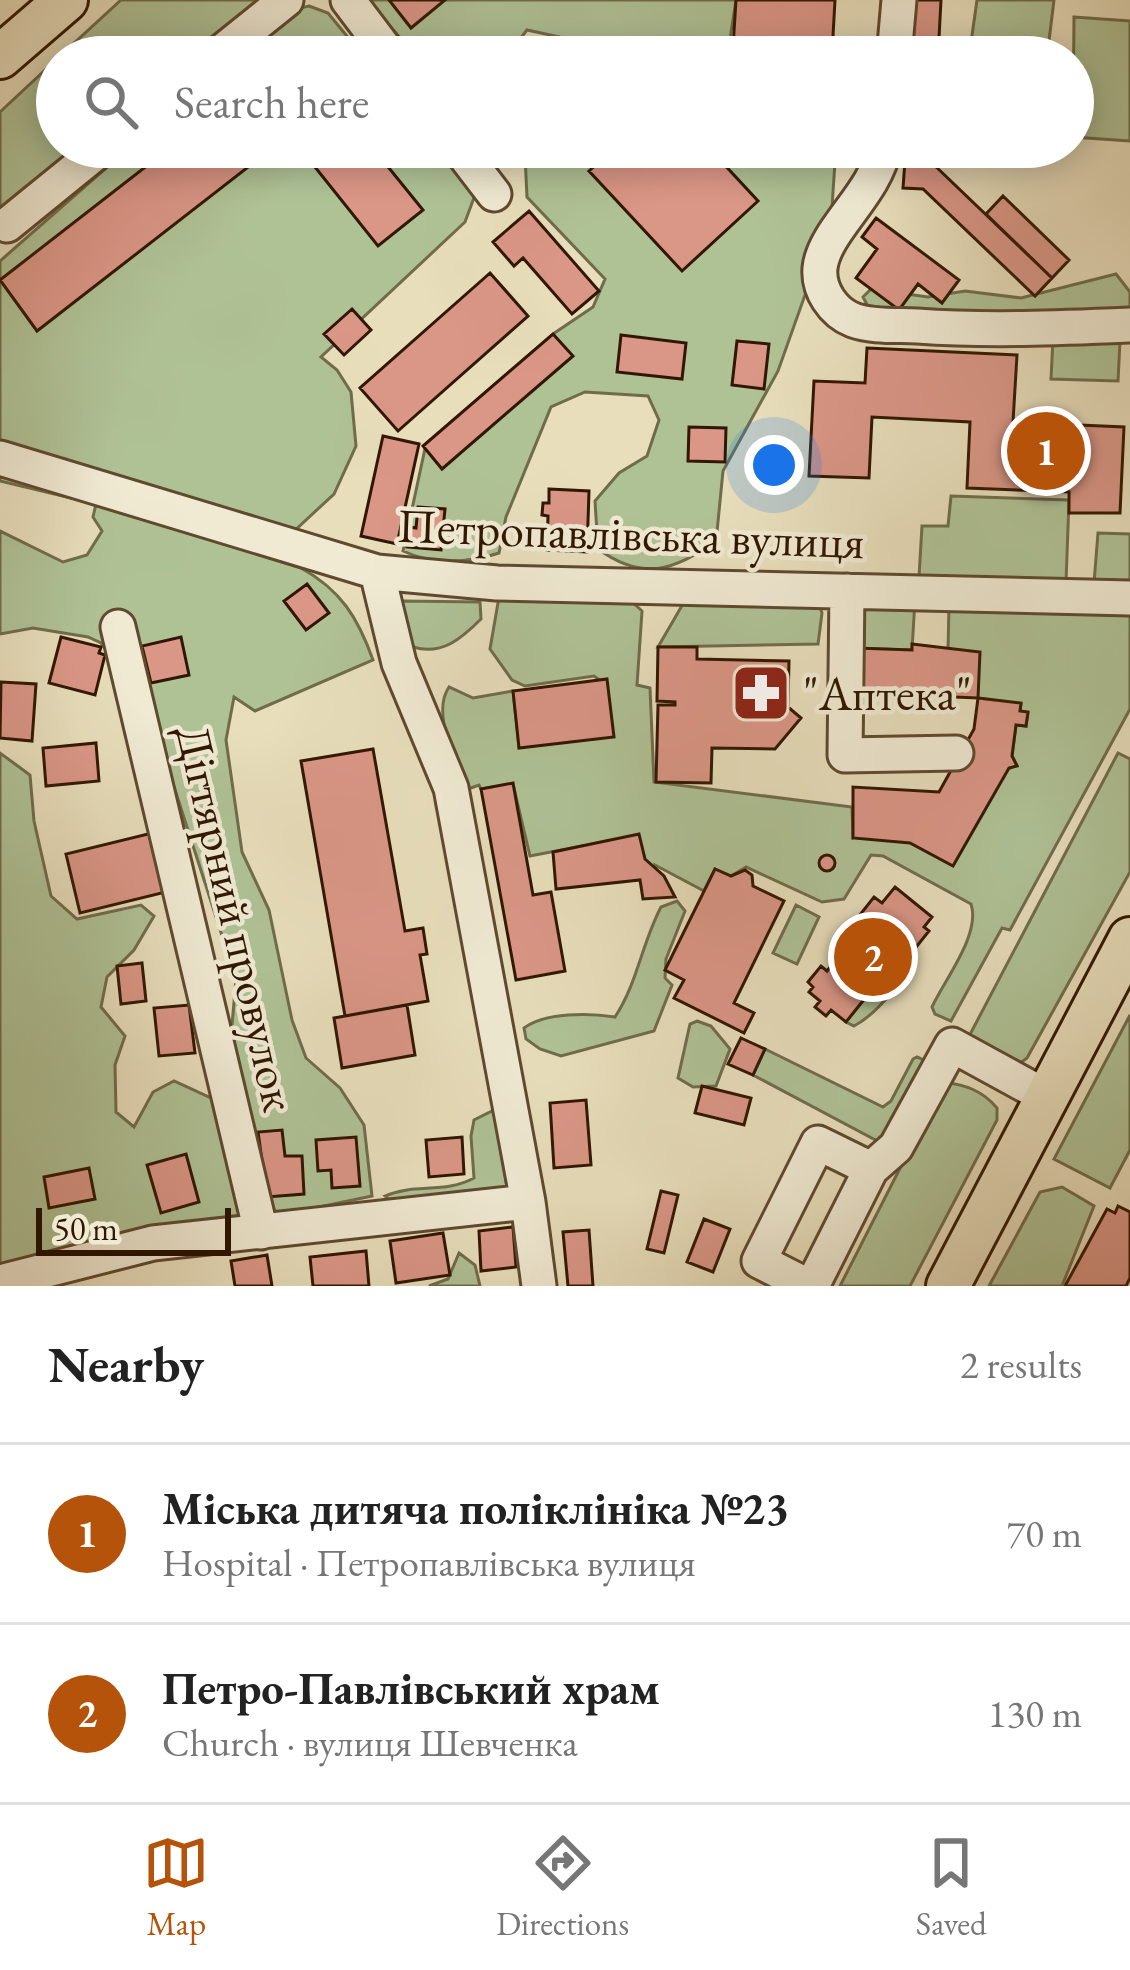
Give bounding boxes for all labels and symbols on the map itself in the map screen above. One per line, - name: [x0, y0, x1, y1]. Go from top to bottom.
- pin: 1: [1007, 406, 1085, 496]
- your location: [744, 435, 804, 495]
- street label: Петропавлівська вулиця: [396, 494, 866, 572]
- pharmacy icon: "Аптека": [730, 662, 792, 724]
- place label: "Аптека": [803, 662, 972, 724]
- street label: Дігтярний провулок: [162, 719, 312, 1117]
- pin: 2: [834, 912, 912, 1002]
- scale bar: [36, 1202, 231, 1255]

